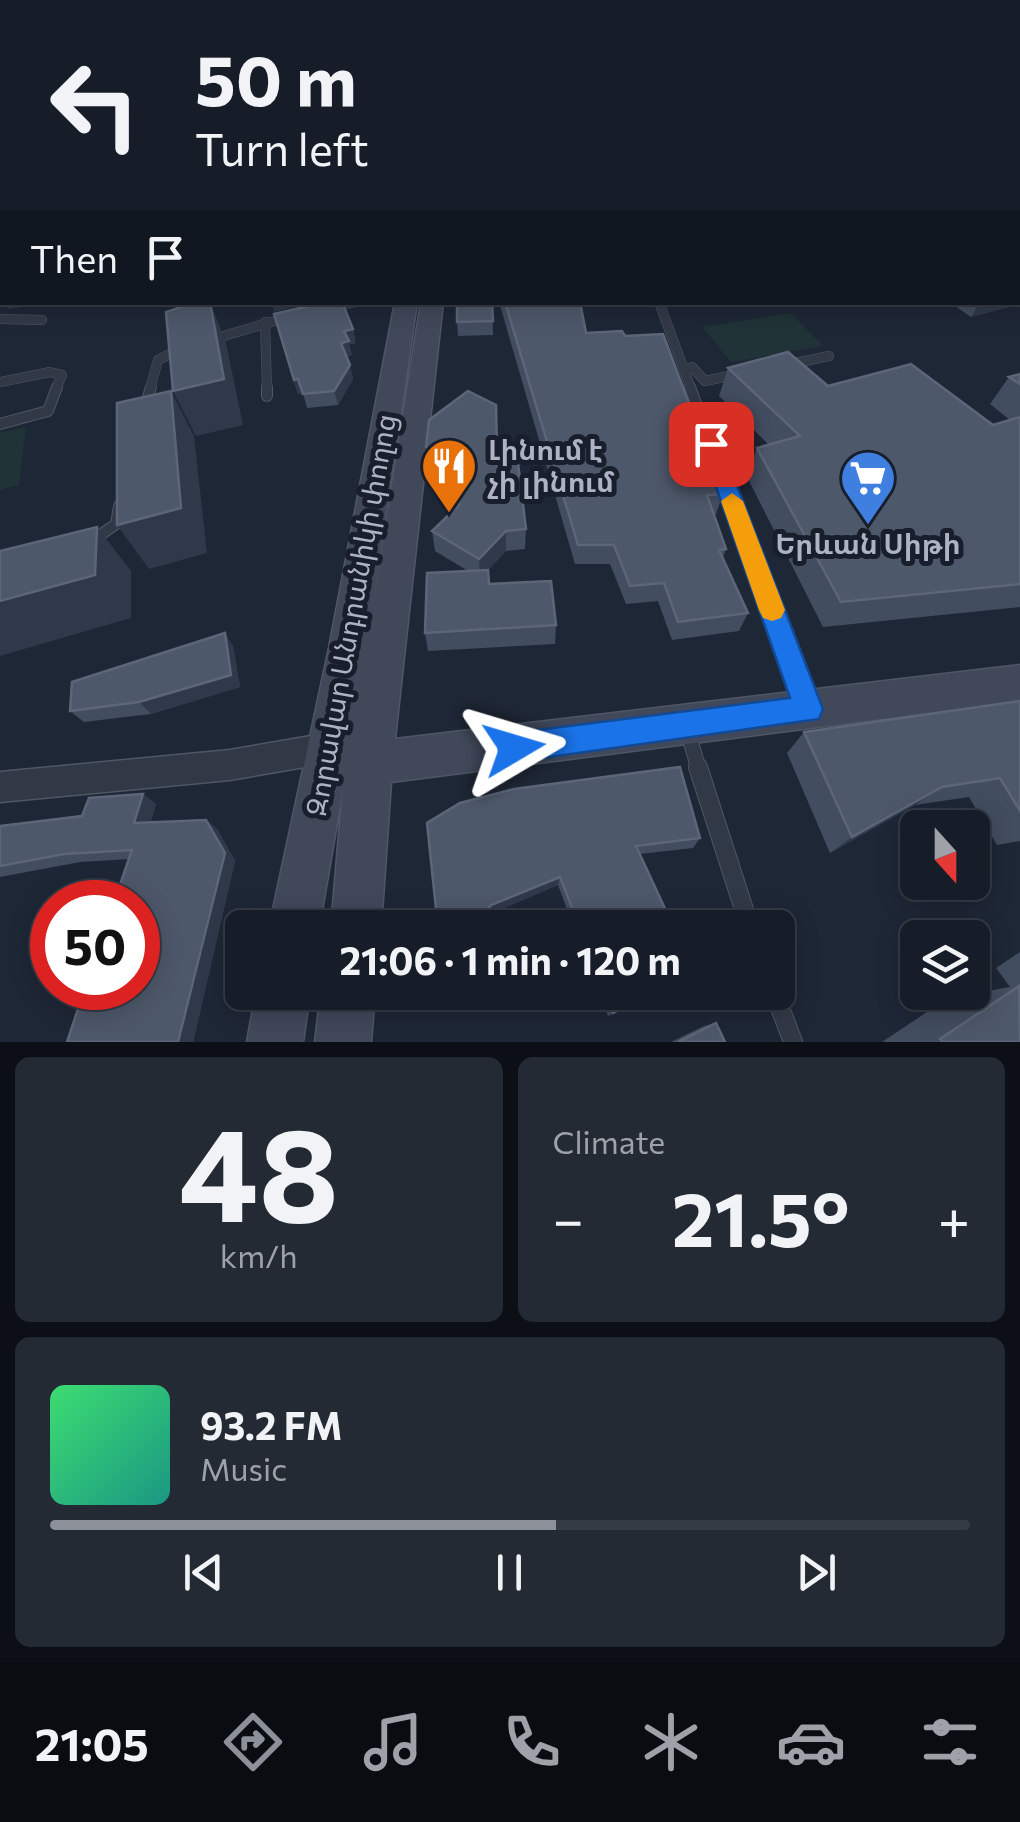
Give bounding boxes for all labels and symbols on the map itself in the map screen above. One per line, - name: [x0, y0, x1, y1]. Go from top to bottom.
- pin: [669, 402, 754, 487]
- street label: Զորավար Անդրանիկի փողոց: [298, 411, 403, 819]
- place label: Լինում է չի լինում: [487, 432, 615, 499]
- restaurant icon: Լինում է չի լինում: [419, 436, 479, 515]
- supermarket icon: Երևան Սիթի: [838, 448, 898, 527]
- place label: Երևան Սիթի: [775, 526, 961, 561]
- position arrow: [462, 696, 566, 800]
- north arrow: [900, 810, 990, 900]
- speed limit sign: 50: [30, 880, 160, 1010]

